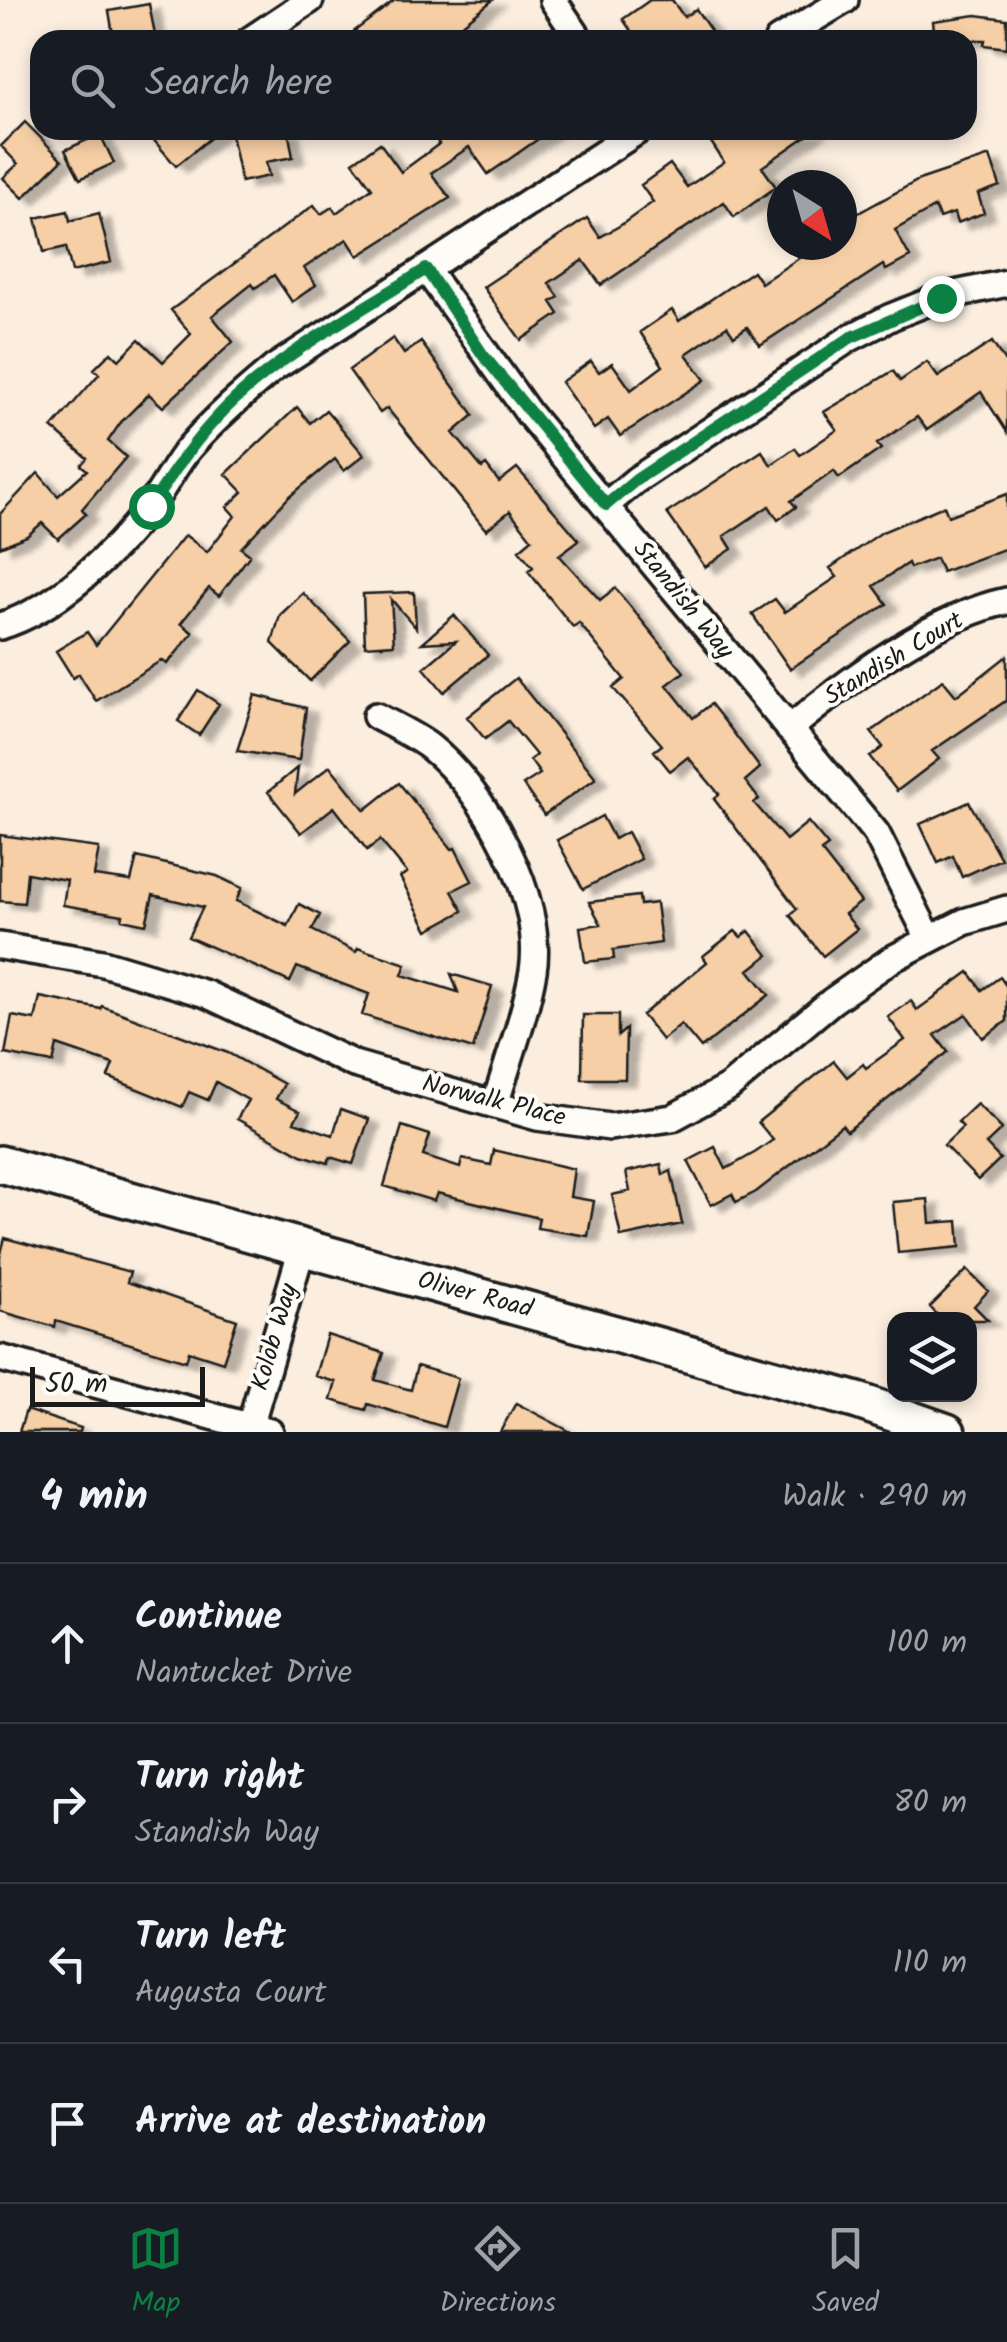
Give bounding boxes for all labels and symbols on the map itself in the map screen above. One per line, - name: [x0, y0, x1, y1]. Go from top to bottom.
- north arrow: [767, 170, 857, 260]
- route end: [919, 276, 965, 322]
- route start: [129, 484, 175, 530]
- street label: Standish Way: [622, 532, 744, 669]
- street label: Standish Court: [817, 601, 972, 717]
- street label: Norwalk Place: [418, 1064, 570, 1138]
- street label: Oliver Road: [413, 1260, 538, 1330]
- street label: Kolob Way: [241, 1278, 309, 1395]
- scale bar: [30, 1362, 205, 1406]

